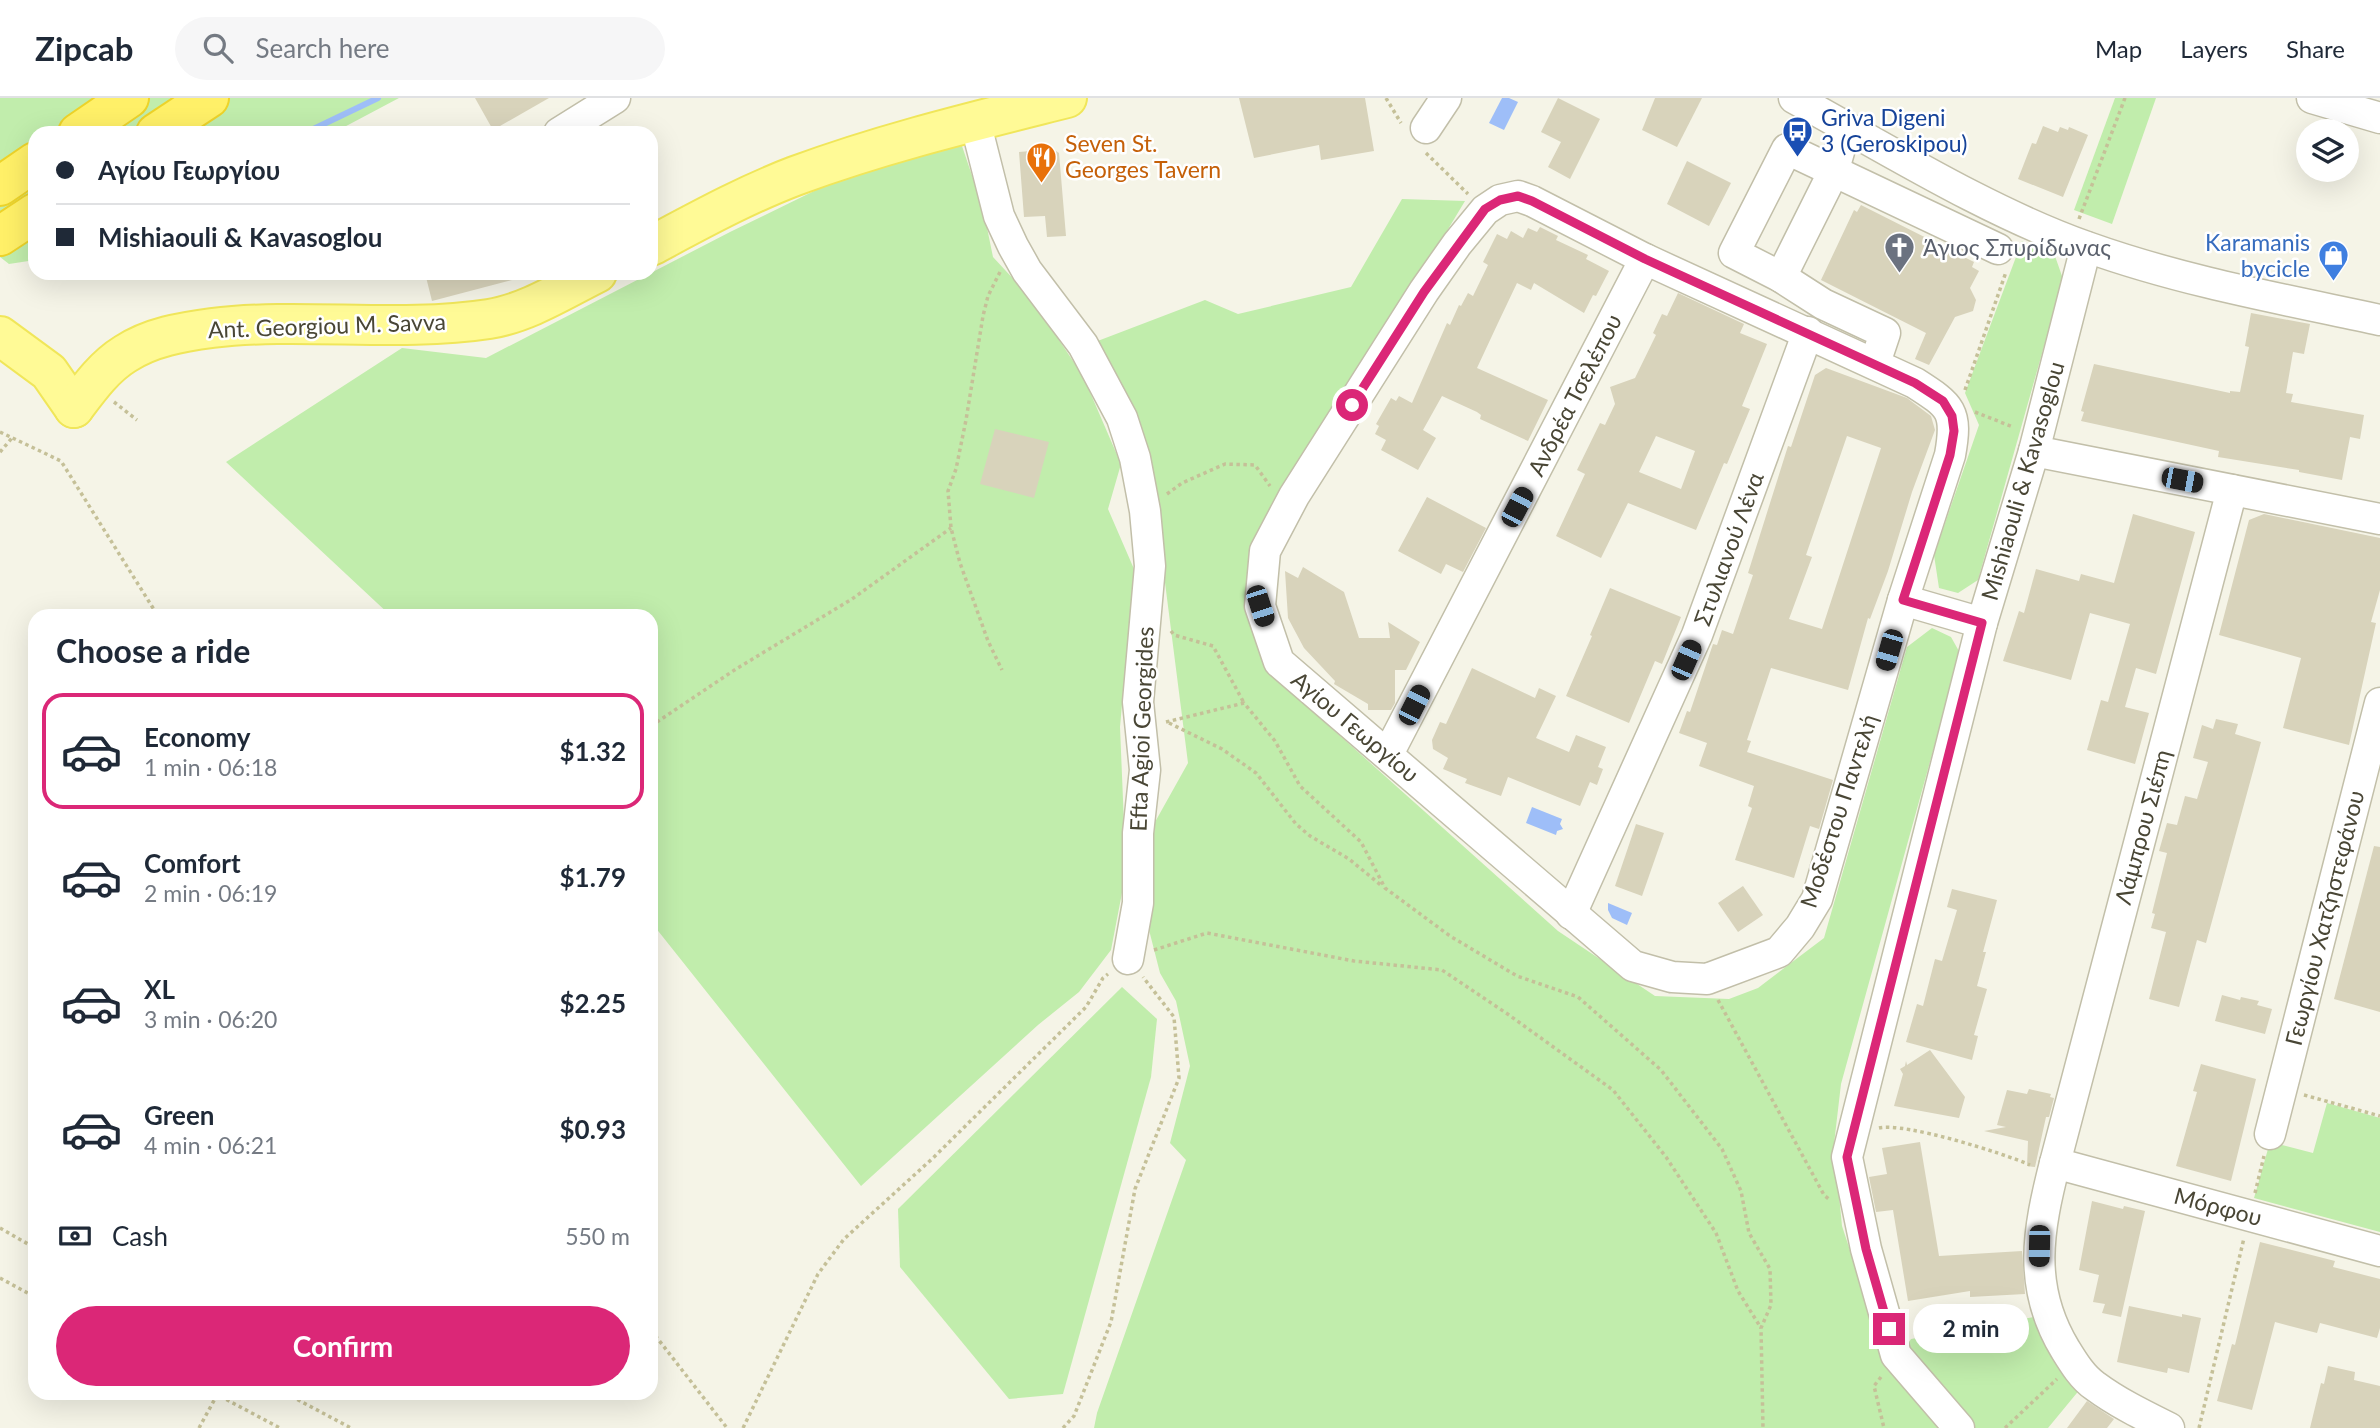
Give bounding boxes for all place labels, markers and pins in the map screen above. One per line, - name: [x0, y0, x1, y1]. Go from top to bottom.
- place label: Griva Digeni 3 (Geroskipou): [1821, 103, 1968, 157]
- bus stop icon: Griva Digeni 3 (Geroskipou): [1781, 114, 1815, 158]
- place label: Seven St. Georges Tavern: [1065, 129, 1221, 183]
- restaurant icon: Seven St. Georges Tavern: [1025, 140, 1059, 184]
- place label: Karamanis bycicle: [2205, 228, 2310, 282]
- church icon: Άγιος Σπυρίδωνας: [1883, 231, 1917, 275]
- place label: Άγιος Σπυρίδωνας: [1923, 233, 2111, 261]
- shop icon: Karamanis bycicle: [2316, 239, 2350, 283]

